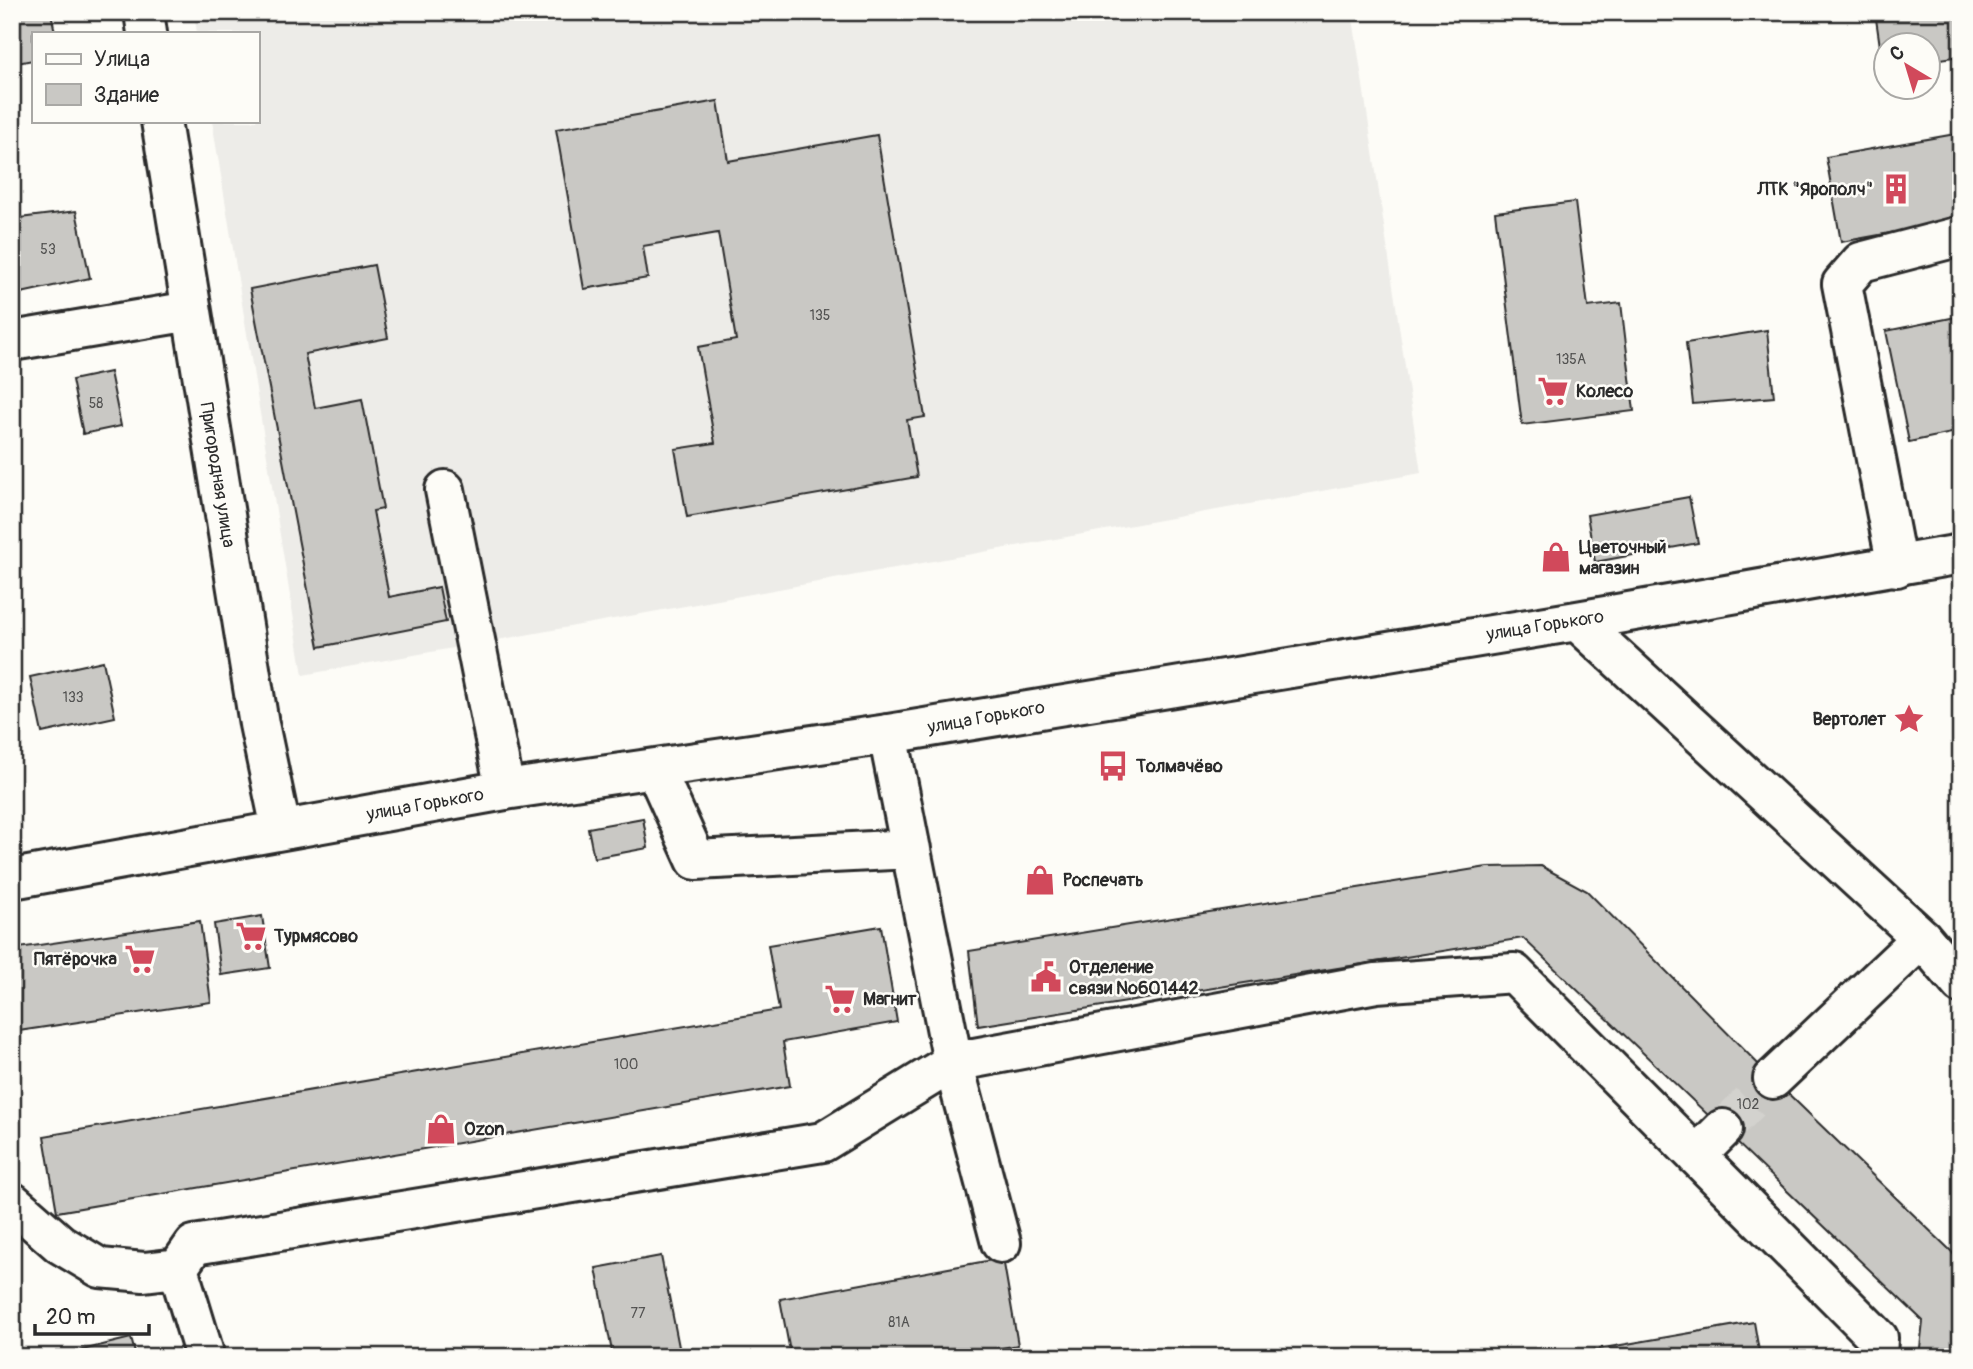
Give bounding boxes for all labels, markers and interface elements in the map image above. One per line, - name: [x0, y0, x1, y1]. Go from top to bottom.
- legend: [32, 32, 259, 122]
- north arrow: [1871, 32, 1941, 102]
- text: С: [1885, 40, 1909, 66]
- text: Улица: [94, 46, 150, 73]
- text: Здание: [94, 82, 160, 109]
- building icon: ЛТК "Ярополч": [1879, 172, 1913, 206]
- place label: ЛТК "Ярополч": [1756, 178, 1873, 201]
- house number: 53: [40, 241, 56, 258]
- house number: 135: [810, 307, 830, 324]
- house number: 135А: [1556, 351, 1586, 368]
- supermarket icon: Колесо: [1536, 374, 1570, 408]
- place label: Колесо: [1576, 380, 1634, 403]
- house number: 58: [89, 395, 103, 412]
- street label: Пригородная улица: [195, 401, 240, 549]
- place label: Цветочный магазин: [1579, 536, 1666, 580]
- shop icon: Цветочный магазин: [1539, 540, 1573, 574]
- street label: улица Горького: [1484, 605, 1606, 646]
- house number: 133: [62, 689, 84, 706]
- street label: улица Горького: [925, 696, 1047, 739]
- place icon: Вертолет: [1892, 702, 1926, 736]
- place label: Вертолет: [1812, 708, 1887, 731]
- bus stop icon: Толмачёво: [1096, 749, 1130, 783]
- place label: Толмачёво: [1135, 755, 1223, 778]
- street label: улица Горького: [364, 783, 486, 826]
- shop icon: Роспечать: [1023, 863, 1057, 897]
- place label: Роспечать: [1063, 869, 1144, 892]
- supermarket icon: Турмясово: [234, 919, 268, 953]
- place label: Турмясово: [273, 925, 358, 948]
- supermarket icon: Пятёрочка: [123, 942, 157, 976]
- place label: Пятёрочка: [34, 948, 118, 971]
- place label: Отделение связи №601442: [1068, 956, 1199, 1000]
- public building icon: Отделение связи №601442: [1029, 960, 1063, 994]
- supermarket icon: Магнит: [823, 982, 857, 1016]
- place label: Магнит: [863, 988, 917, 1011]
- house number: 100: [614, 1056, 638, 1073]
- house number: 102: [1737, 1096, 1760, 1113]
- shop icon: Ozon: [424, 1112, 458, 1146]
- place label: Ozon: [464, 1118, 504, 1141]
- scale bar: [35, 1292, 149, 1336]
- text: 20 m: [46, 1304, 95, 1331]
- house number: 77: [631, 1305, 646, 1322]
- house number: 81А: [888, 1314, 910, 1331]

